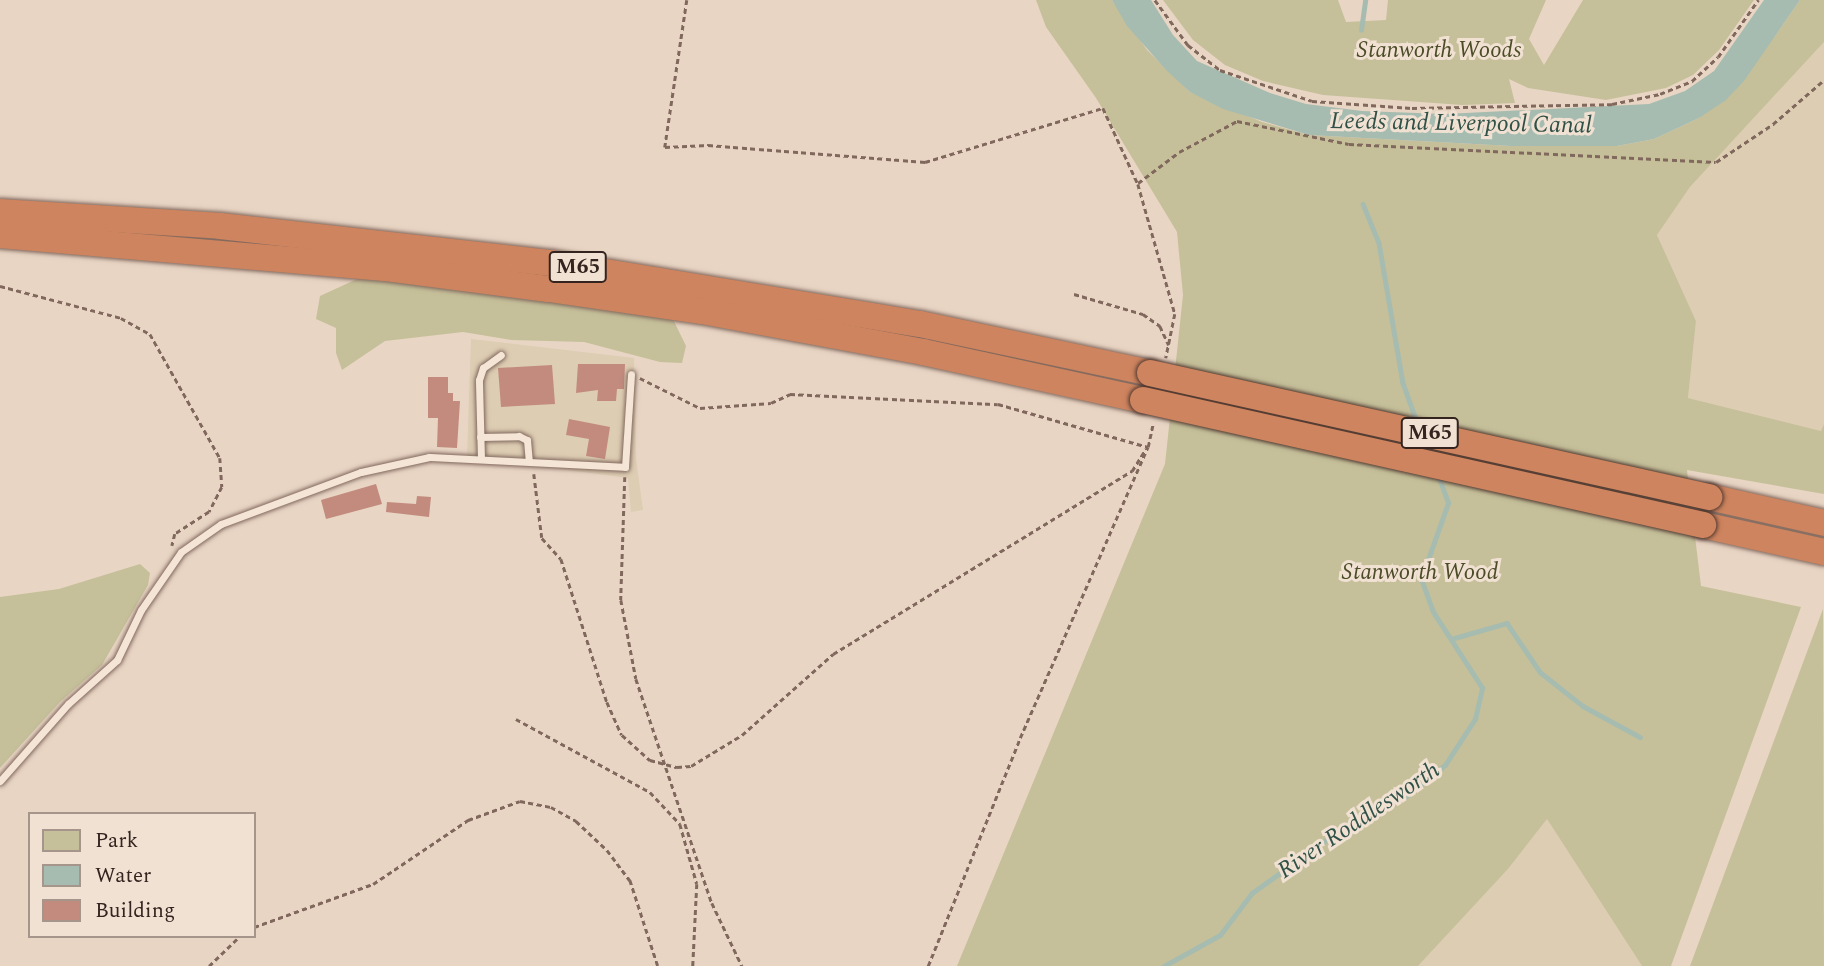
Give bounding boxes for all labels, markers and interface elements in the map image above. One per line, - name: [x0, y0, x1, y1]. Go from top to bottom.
- park label: Stanworth Woods: [1357, 37, 1521, 65]
- water label: Leeds and Liverpool Canal: [1330, 107, 1592, 141]
- road number: M65: [548, 250, 608, 284]
- road number: M65: [1400, 416, 1460, 450]
- park label: Stanworth Wood: [1342, 559, 1498, 587]
- water label: River Roddlesworth: [1272, 756, 1446, 886]
- legend: [28, 812, 256, 938]
- text: Park: [95, 825, 138, 857]
- text: Water: [95, 860, 151, 892]
- text: Building: [95, 895, 175, 927]

